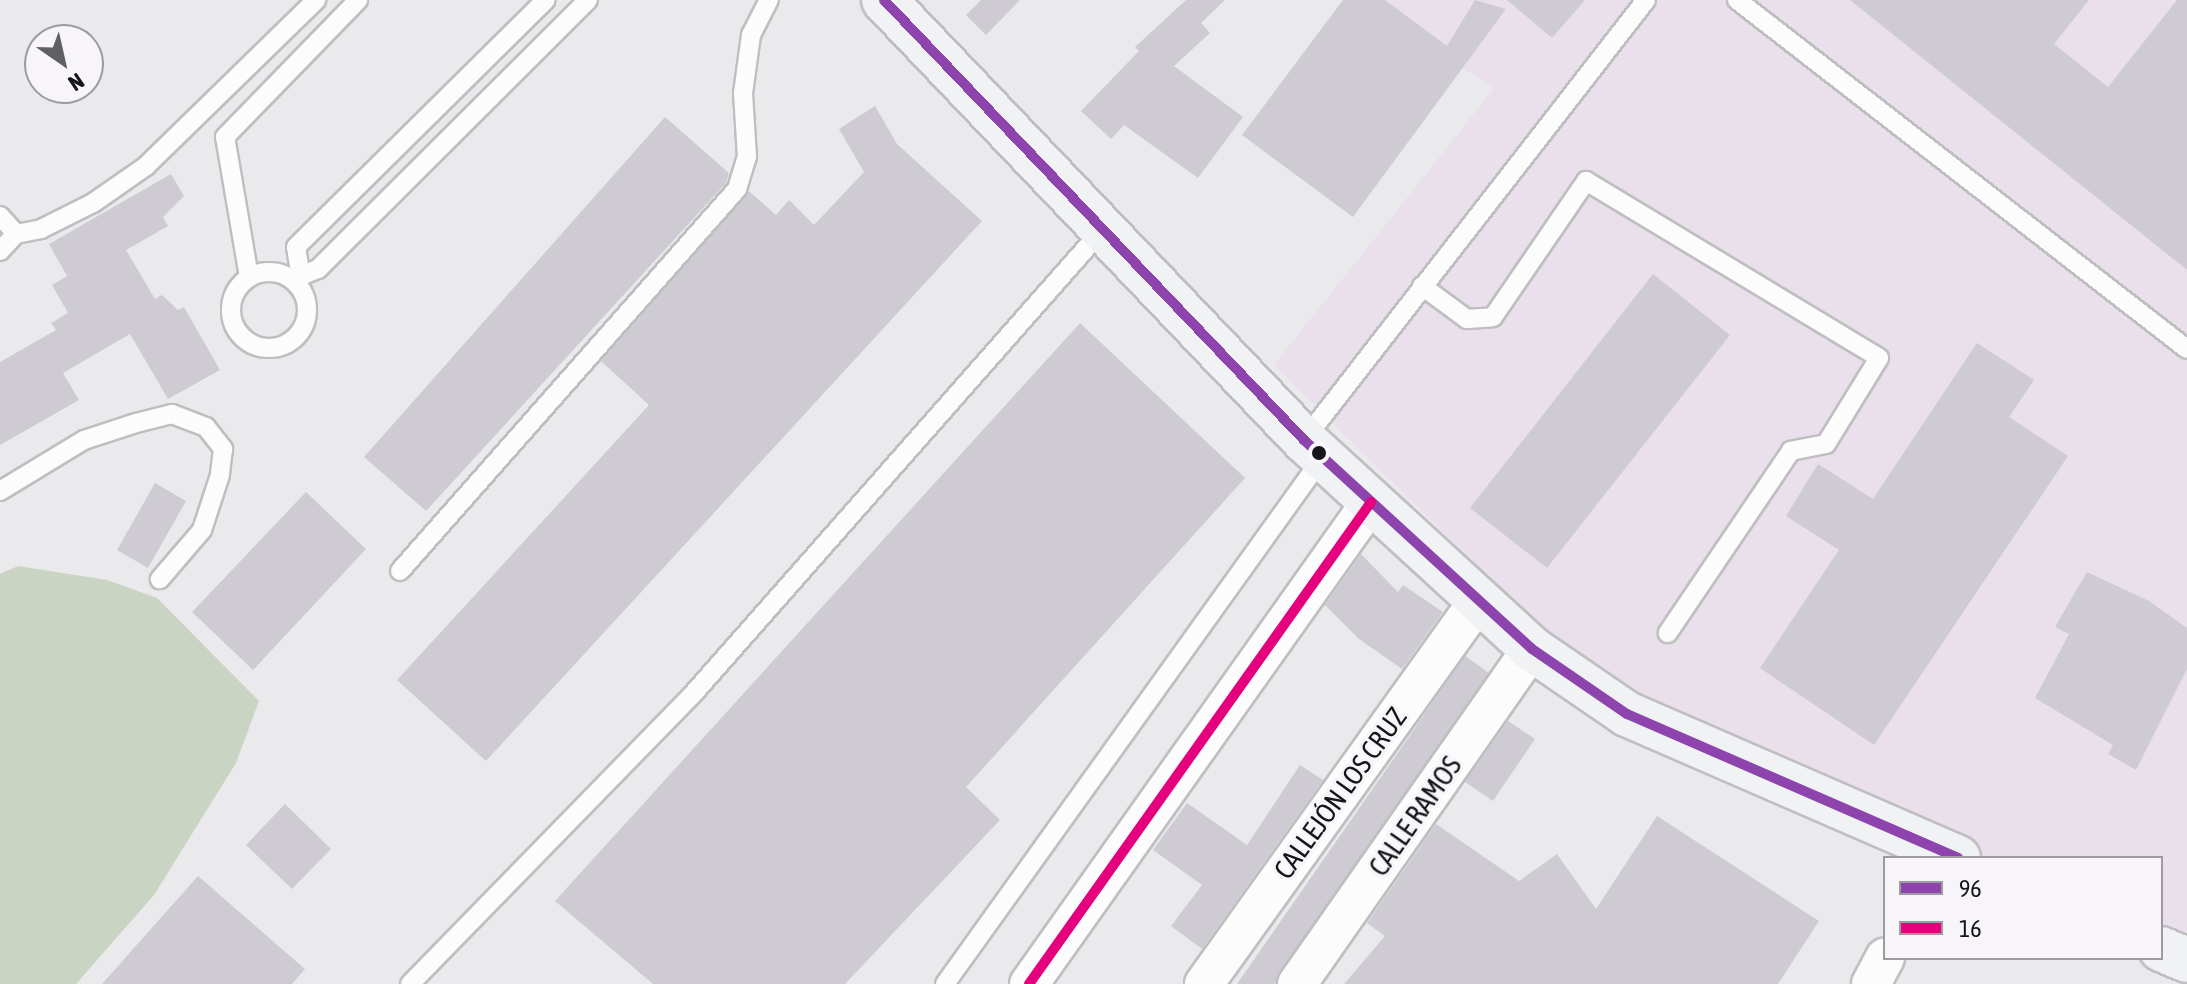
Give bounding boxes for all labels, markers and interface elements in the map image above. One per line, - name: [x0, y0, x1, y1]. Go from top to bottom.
- north arrow: [24, 24, 104, 104]
- text: N: [64, 68, 89, 97]
- unlabelled marker: [1311, 445, 1327, 461]
- street label: CALLEJÓN LOS CRUZ: [1267, 701, 1413, 885]
- street label: CALLE RAMOS: [1362, 750, 1468, 882]
- legend: [1883, 856, 2163, 960]
- text: 96: [1959, 875, 1982, 902]
- text: 16: [1959, 915, 1982, 942]

